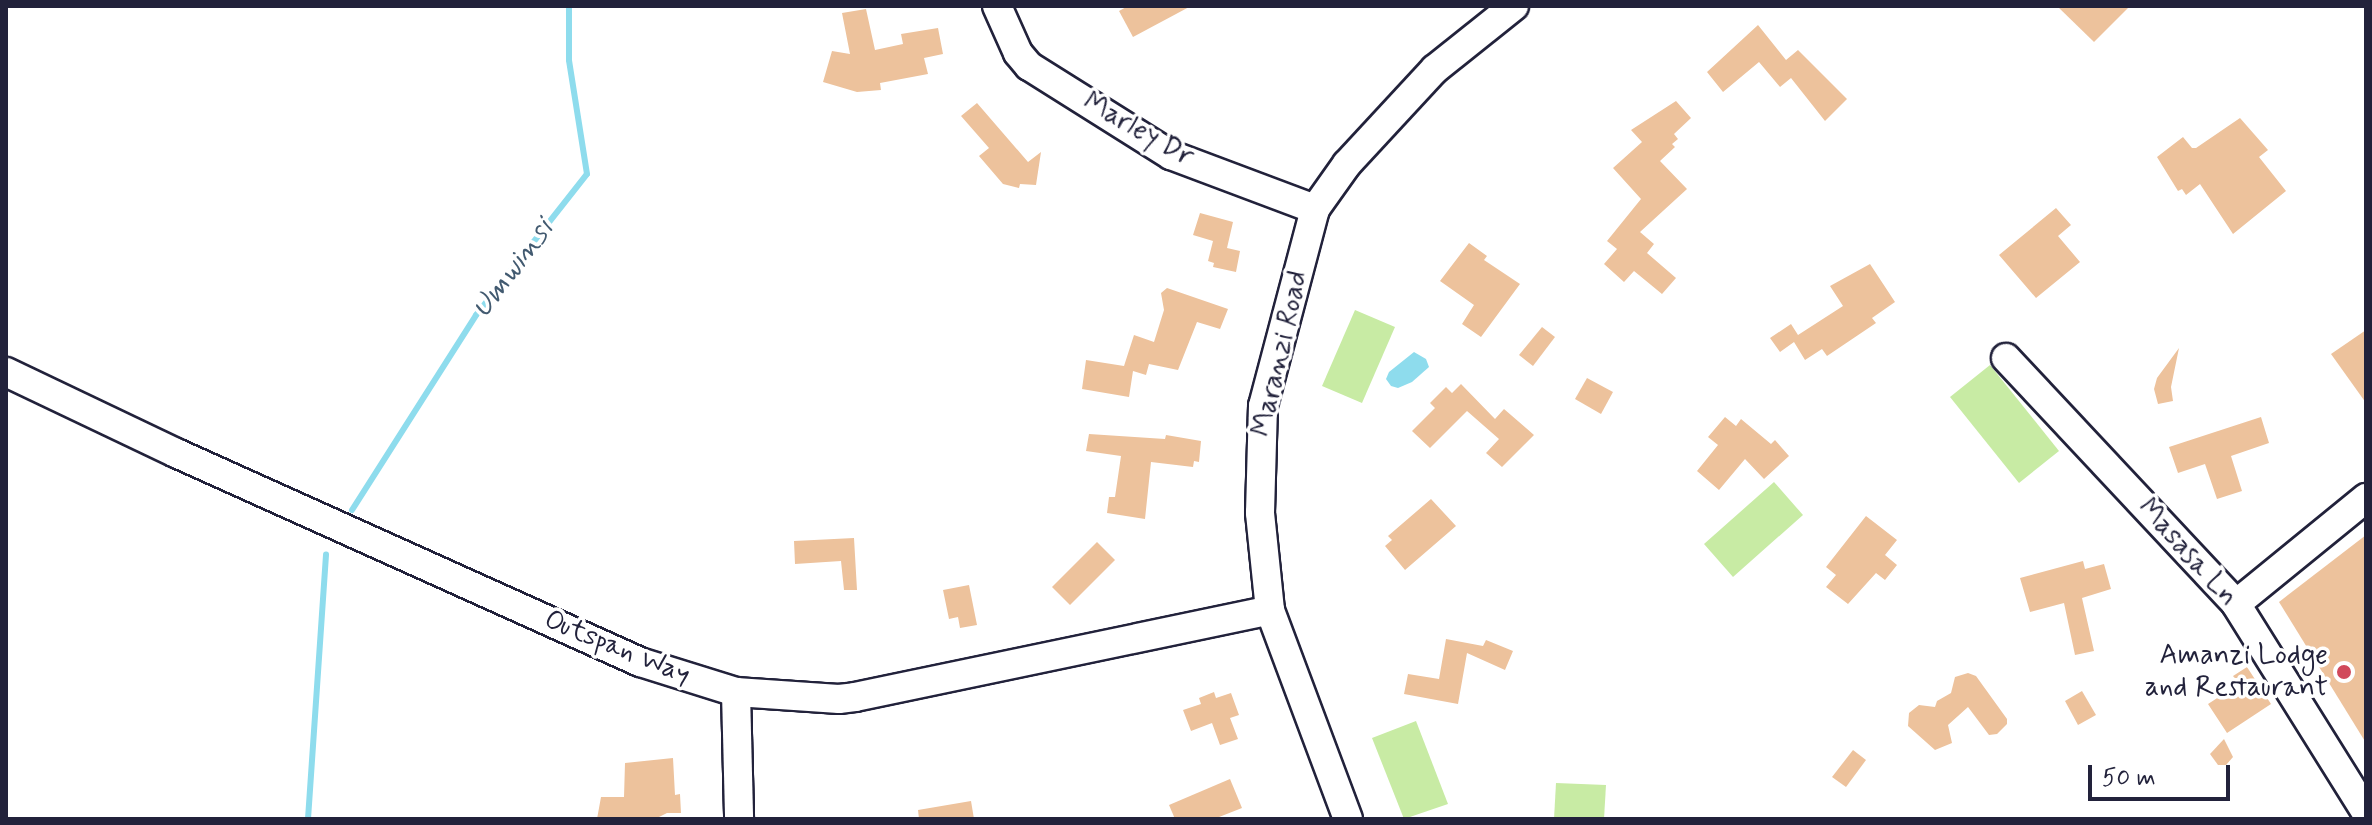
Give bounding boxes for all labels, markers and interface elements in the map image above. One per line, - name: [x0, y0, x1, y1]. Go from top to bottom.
- street label: Marley Dr: [1077, 86, 1199, 174]
- water label: Umwinsi: [464, 212, 562, 326]
- street label: Maranzi Road: [1246, 268, 1316, 440]
- street label: Masasa Ln: [2130, 492, 2244, 614]
- street label: Outspan Way: [538, 603, 696, 693]
- place label: Amanzi Lodge and Restaurant: [2148, 639, 2328, 705]
- marker: Amanzi Lodge and Restaurant: [2335, 663, 2353, 681]
- scale bar: [2092, 749, 2234, 799]
- text: 50 m: [2102, 763, 2156, 794]

